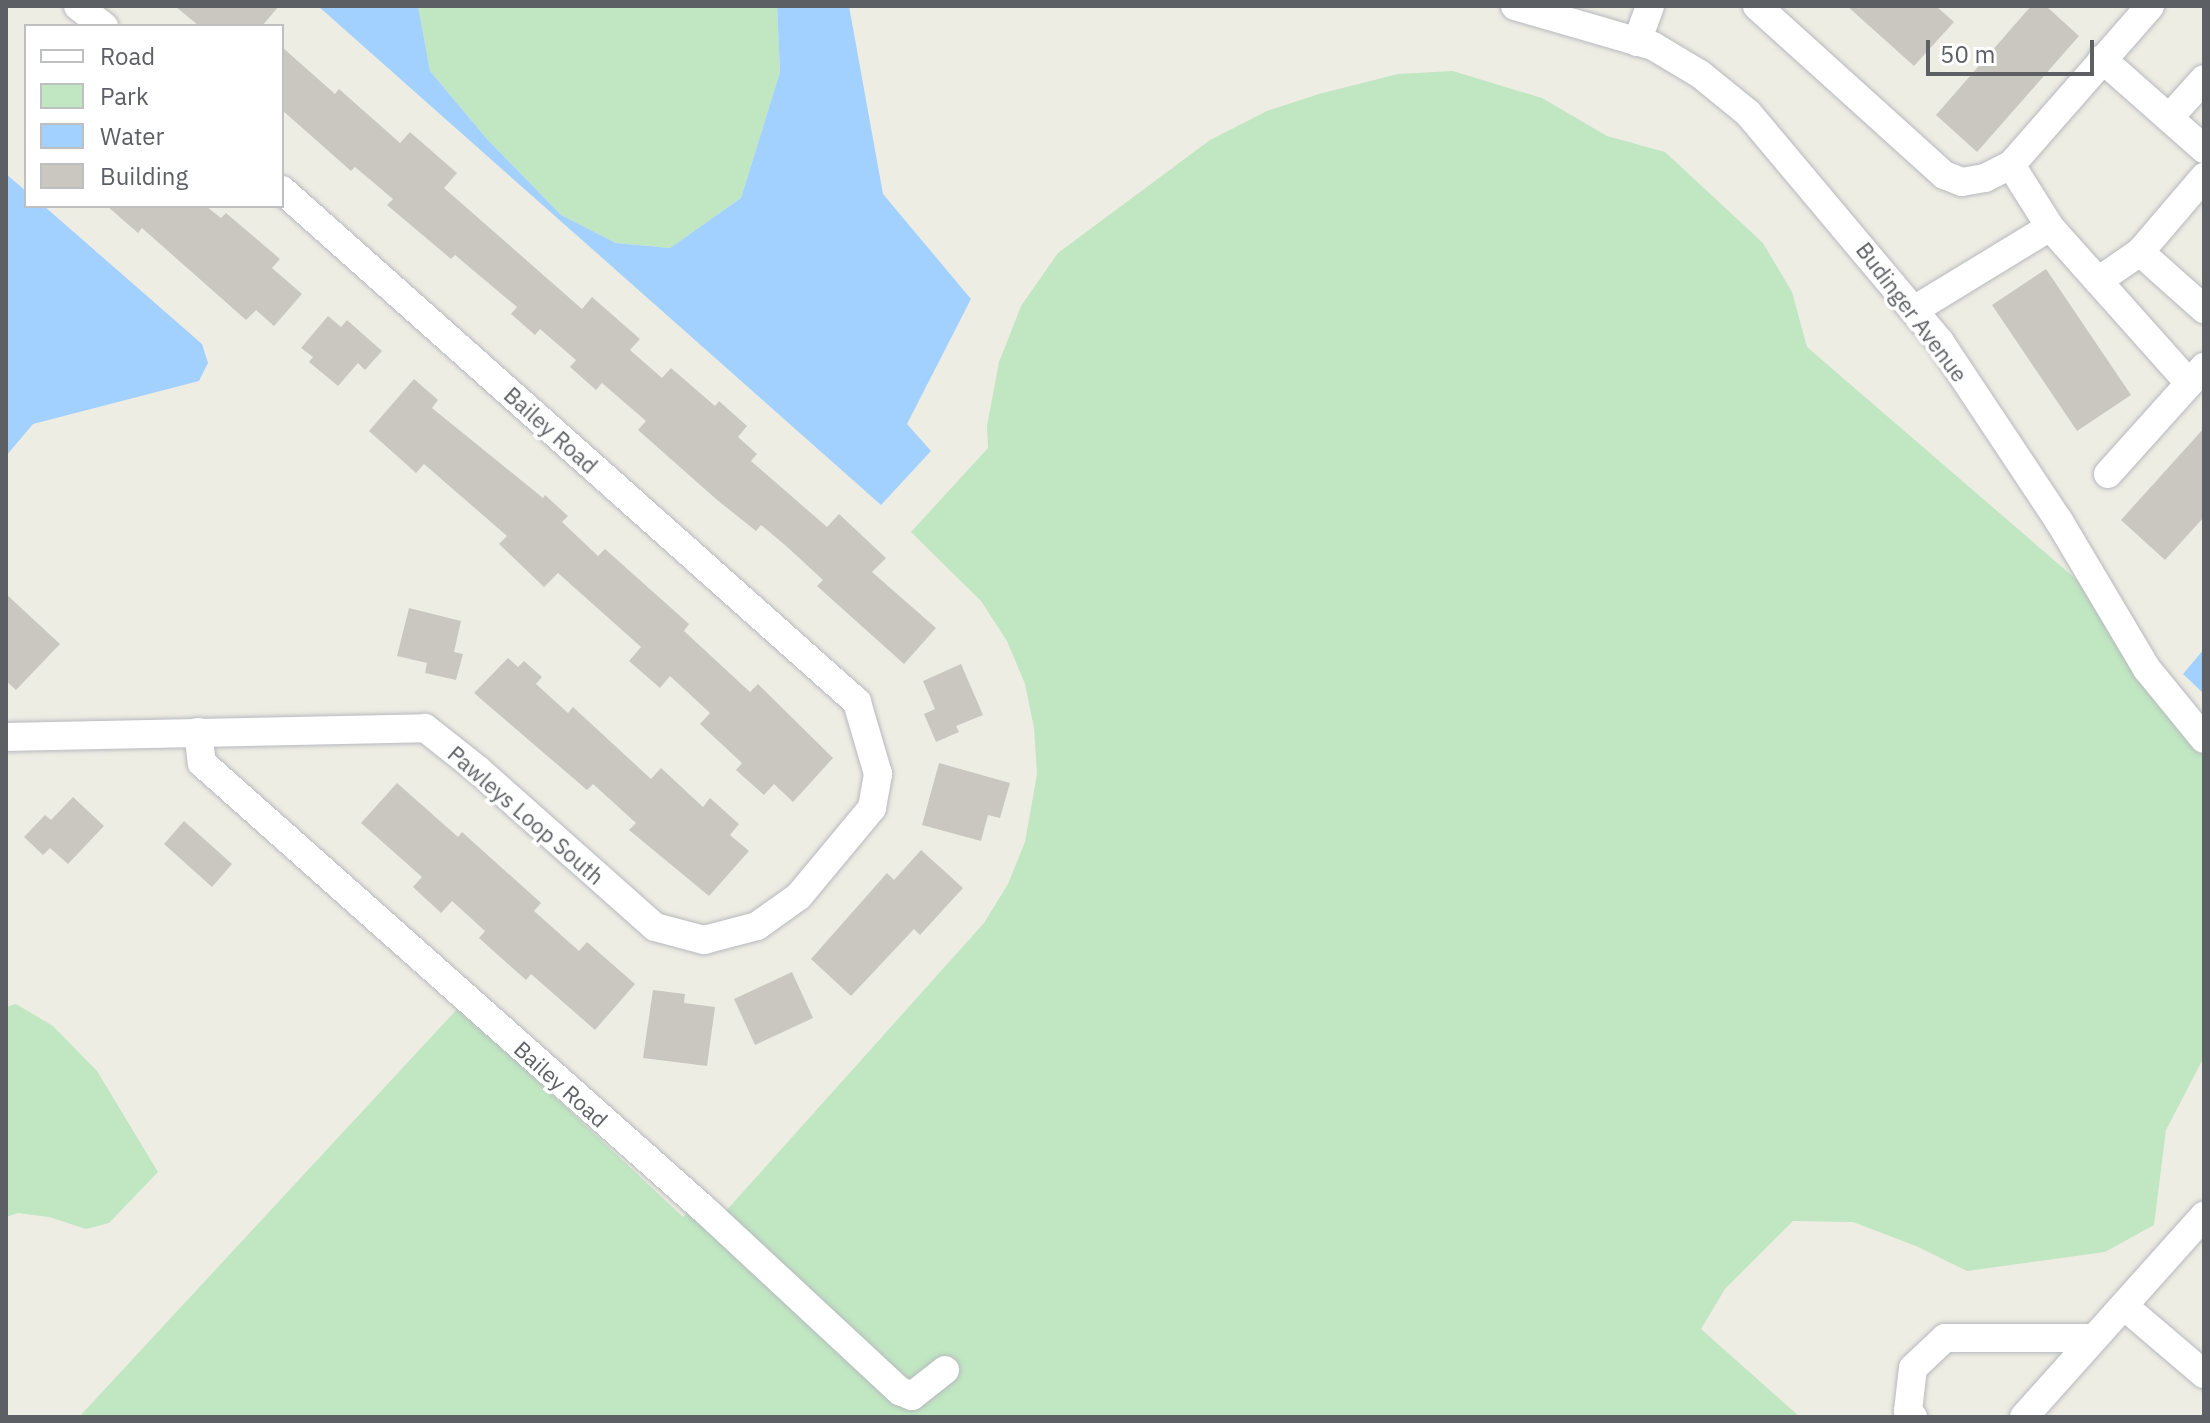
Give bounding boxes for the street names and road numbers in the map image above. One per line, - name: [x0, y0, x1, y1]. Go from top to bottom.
- street label: Budinger Avenue: [1851, 237, 1973, 387]
- street label: Bailey Road: [499, 381, 603, 479]
- street label: Pawleys Loop South: [443, 740, 609, 890]
- street label: Bailey Road: [509, 1035, 613, 1133]

